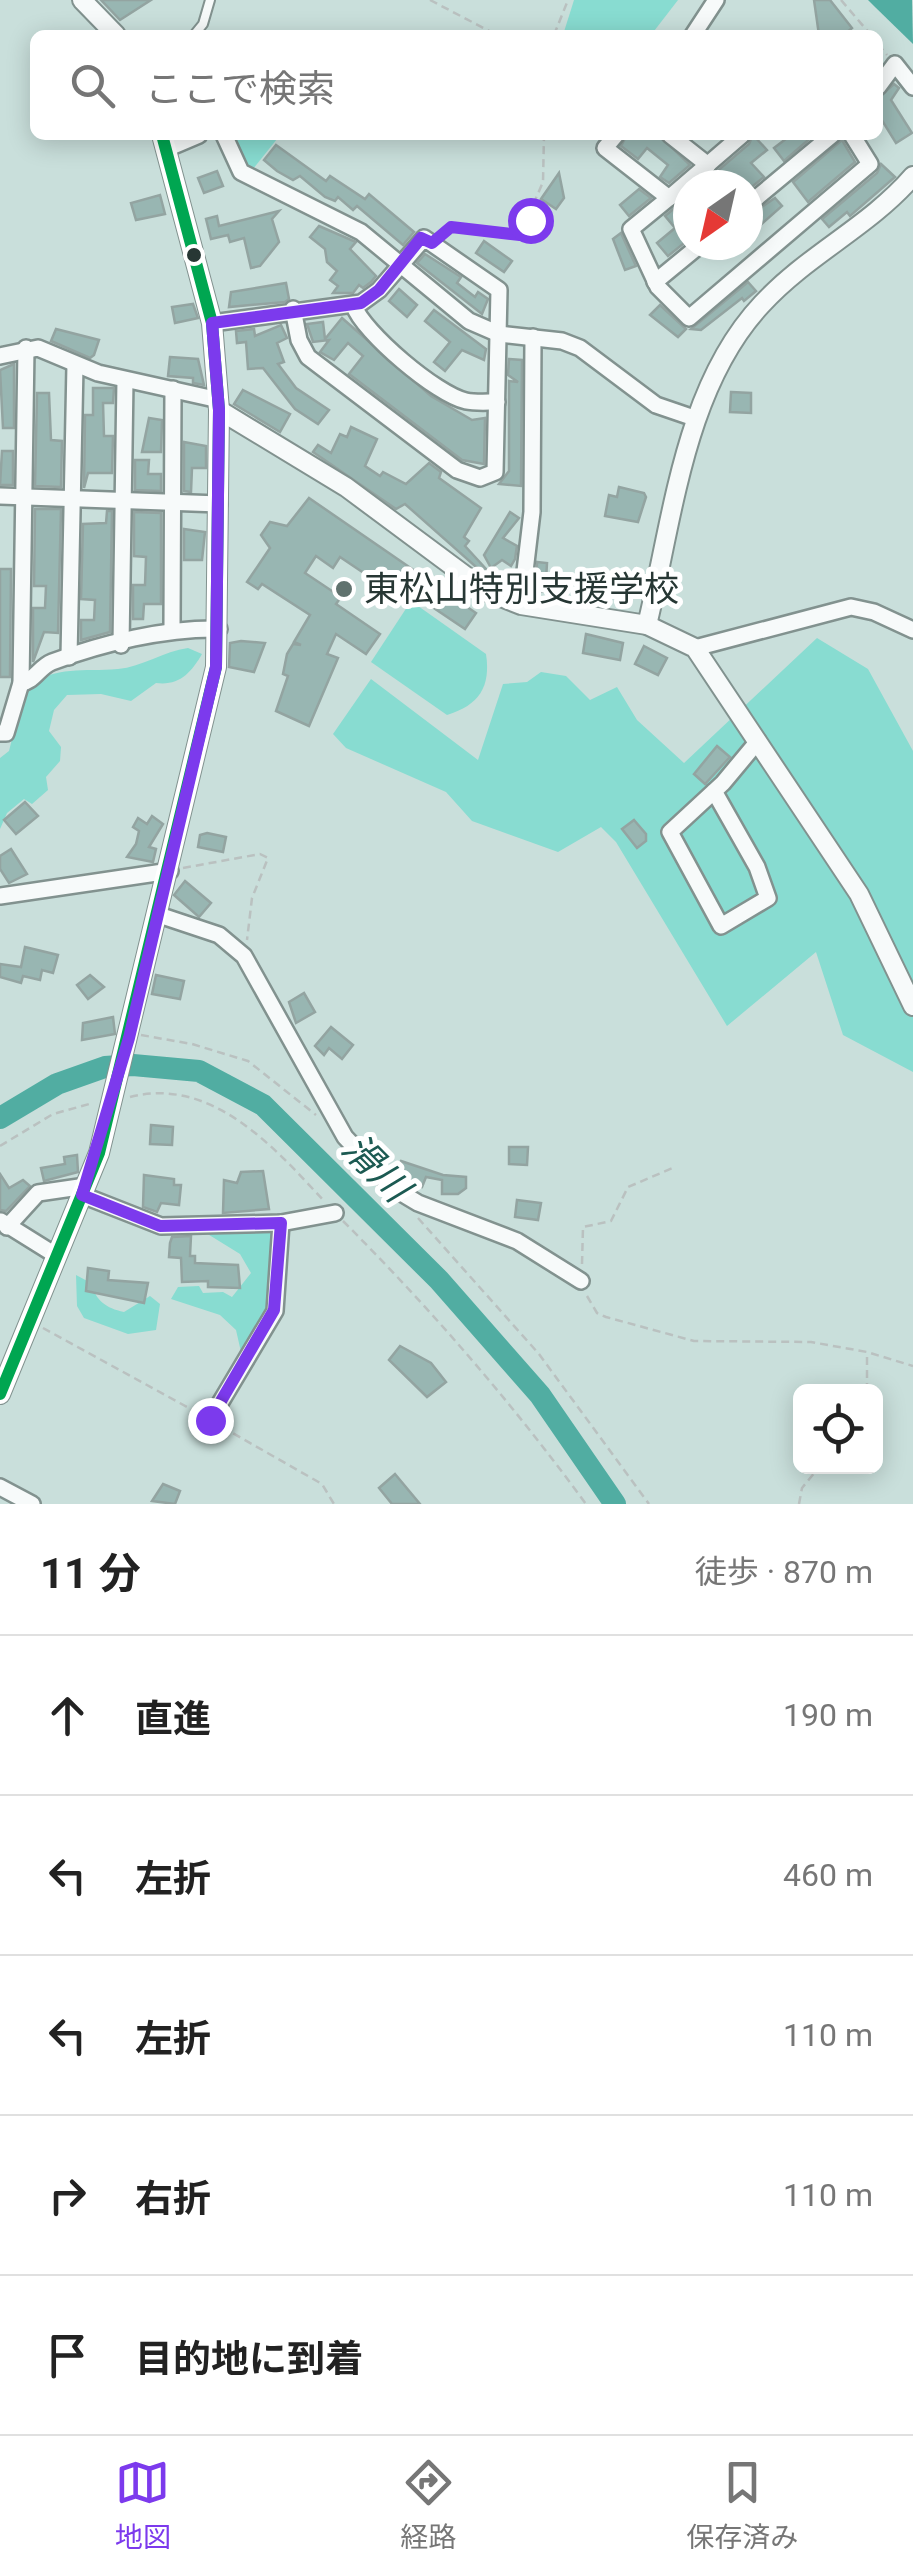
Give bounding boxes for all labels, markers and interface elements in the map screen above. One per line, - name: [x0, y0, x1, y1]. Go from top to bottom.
- search box: [30, 30, 883, 140]
- icon: search: [65, 58, 120, 113]
- text: ここで検索: [145, 67, 335, 111]
- north arrow: [673, 170, 763, 260]
- route start: [508, 198, 554, 244]
- unlabelled marker: [184, 245, 204, 265]
- place label: 東松山特別支援学校: [364, 569, 679, 610]
- marker: 東松山特別支援学校: [333, 578, 355, 600]
- water label: 滑川: [334, 1126, 421, 1213]
- map controls: [793, 1384, 883, 1474]
- button: locate: [793, 1384, 883, 1474]
- route end: [188, 1398, 234, 1444]
- text: 11 分: [40, 1549, 141, 1598]
- text: 徒歩 · 870 m: [695, 1553, 873, 1591]
- icon: ahead: [40, 1688, 95, 1743]
- text: 190 m: [783, 1696, 873, 1734]
- text: 直進: [135, 1697, 211, 1741]
- icon: left: [40, 1848, 95, 1903]
- text: 460 m: [783, 1856, 873, 1894]
- text: 左折: [135, 1857, 211, 1901]
- icon: left: [40, 2008, 95, 2063]
- text: 110 m: [783, 2016, 873, 2054]
- text: 左折: [135, 2017, 211, 2061]
- icon: right: [40, 2168, 95, 2223]
- text: 110 m: [783, 2176, 873, 2214]
- text: 右折: [135, 2177, 211, 2221]
- icon: arrive: [40, 2328, 95, 2383]
- text: 目的地に到着: [135, 2337, 363, 2381]
- tab: 地図: [115, 2455, 171, 2555]
- tab: 経路: [400, 2455, 456, 2555]
- tab: 保存済み: [686, 2455, 798, 2555]

